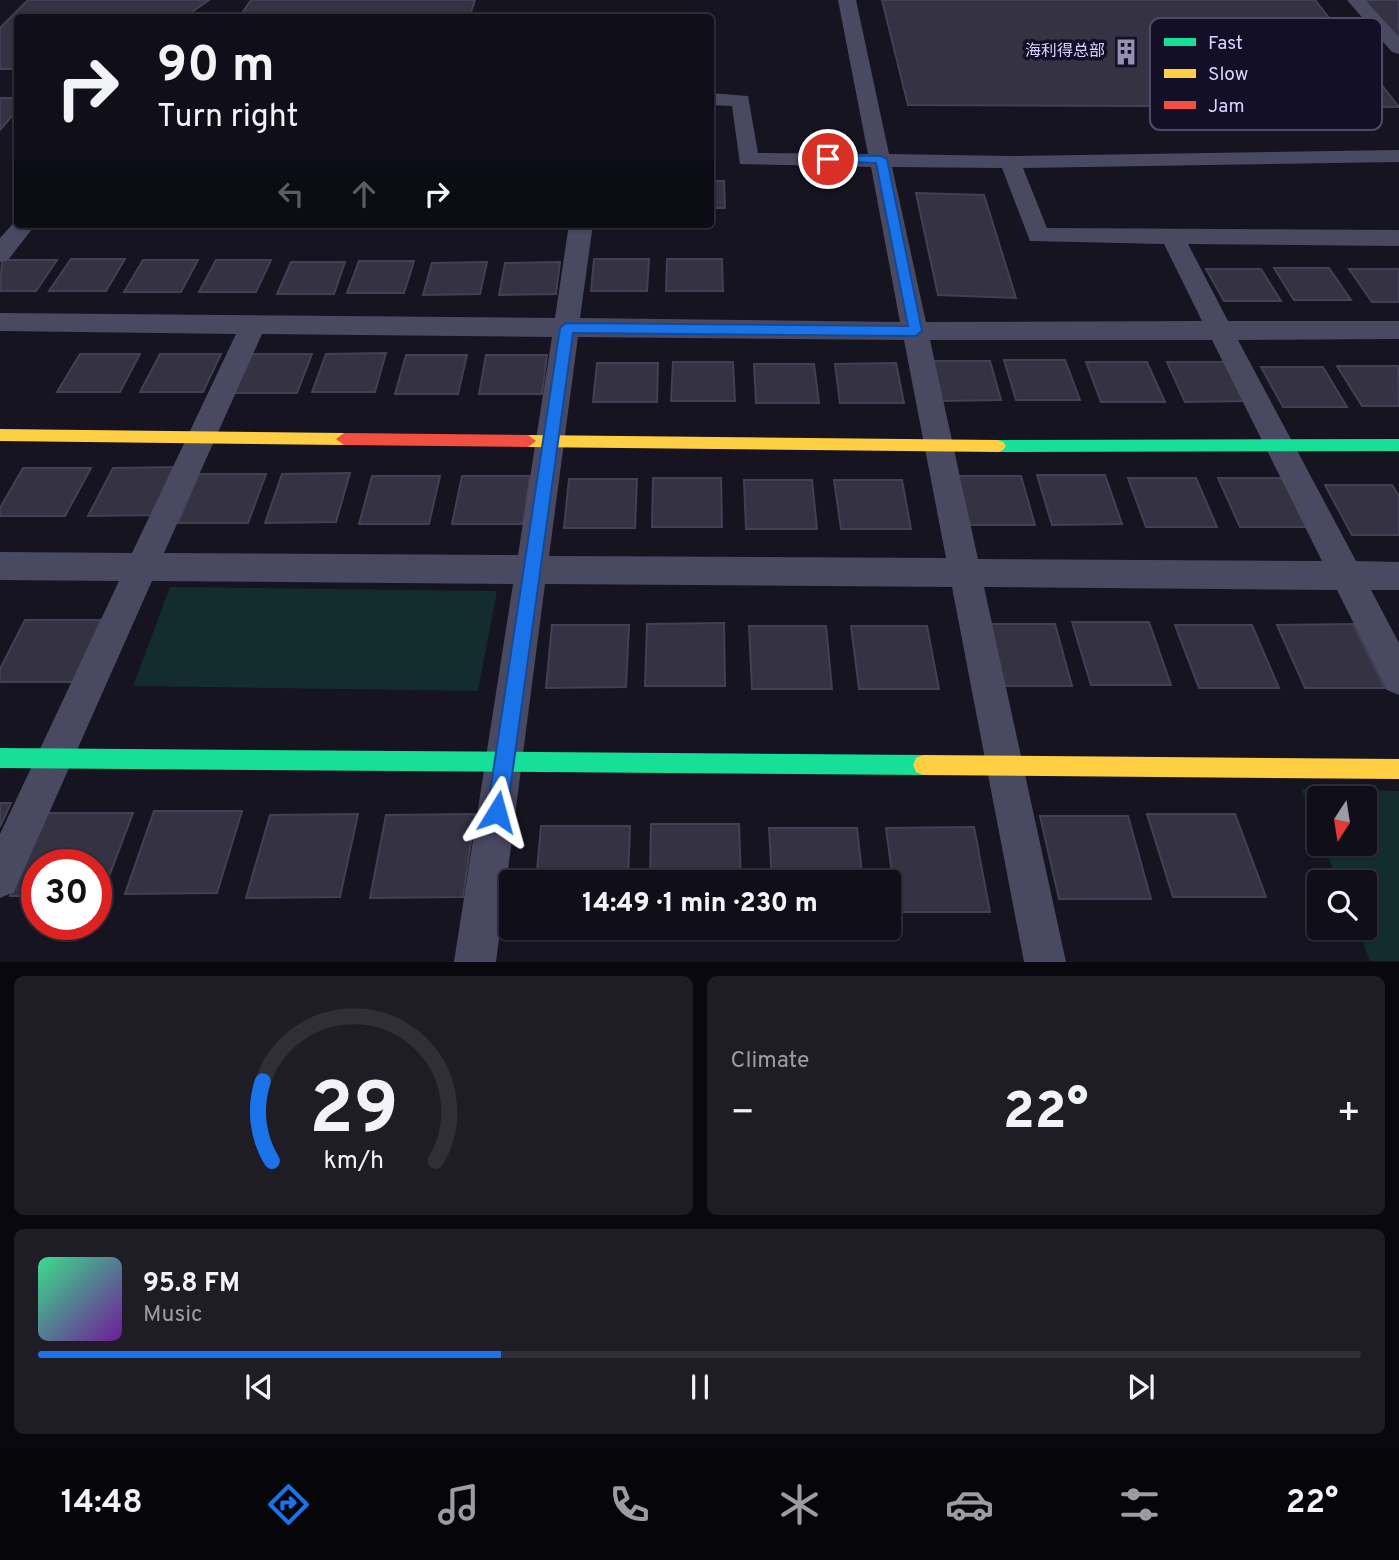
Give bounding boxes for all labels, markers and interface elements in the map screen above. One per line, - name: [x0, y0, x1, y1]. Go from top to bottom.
- legend: [1150, 18, 1382, 130]
- text: Fast: [1208, 32, 1243, 56]
- text: 90 m: [157, 37, 275, 99]
- building icon: 海利得总部: [1111, 37, 1141, 67]
- icon: right: [42, 42, 133, 133]
- place label: 海利得总部: [1025, 42, 1105, 62]
- text: Slow: [1208, 63, 1248, 87]
- text: Jam: [1208, 95, 1245, 119]
- text: Turn right: [157, 98, 299, 138]
- pin: [798, 129, 858, 189]
- icon: arrive: [809, 140, 847, 178]
- icon: left: [272, 175, 310, 213]
- icon: ahead: [345, 175, 383, 213]
- icon: right: [418, 175, 456, 213]
- position arrow: [460, 775, 534, 849]
- north arrow: [1307, 786, 1377, 856]
- map controls: [1307, 786, 1377, 940]
- speed limit sign: 30: [21, 849, 112, 940]
- button: search: [1307, 870, 1377, 940]
- text: 14:49 · 1 min · 230 m: [582, 888, 818, 921]
- text: Climate: [731, 1047, 809, 1076]
- text: 29: [309, 1068, 398, 1160]
- text: 22°: [1003, 1081, 1088, 1147]
- text: −: [731, 1090, 755, 1139]
- text: +: [1336, 1090, 1361, 1139]
- text: km/h: [323, 1146, 384, 1178]
- text: 95.8 FM: [143, 1268, 240, 1301]
- text: Music: [143, 1301, 203, 1330]
- icon: previous: [240, 1368, 278, 1406]
- icon: pause: [681, 1368, 719, 1406]
- icon: next: [1122, 1368, 1160, 1406]
- icon: directions: [264, 1480, 313, 1529]
- icon: music: [434, 1480, 483, 1529]
- icon: phone: [605, 1480, 654, 1529]
- icon: climate: [775, 1480, 824, 1529]
- icon: car: [945, 1480, 994, 1529]
- icon: filters: [1115, 1480, 1164, 1529]
- text: 14:48: [61, 1484, 143, 1524]
- text: 22°: [1286, 1484, 1338, 1524]

